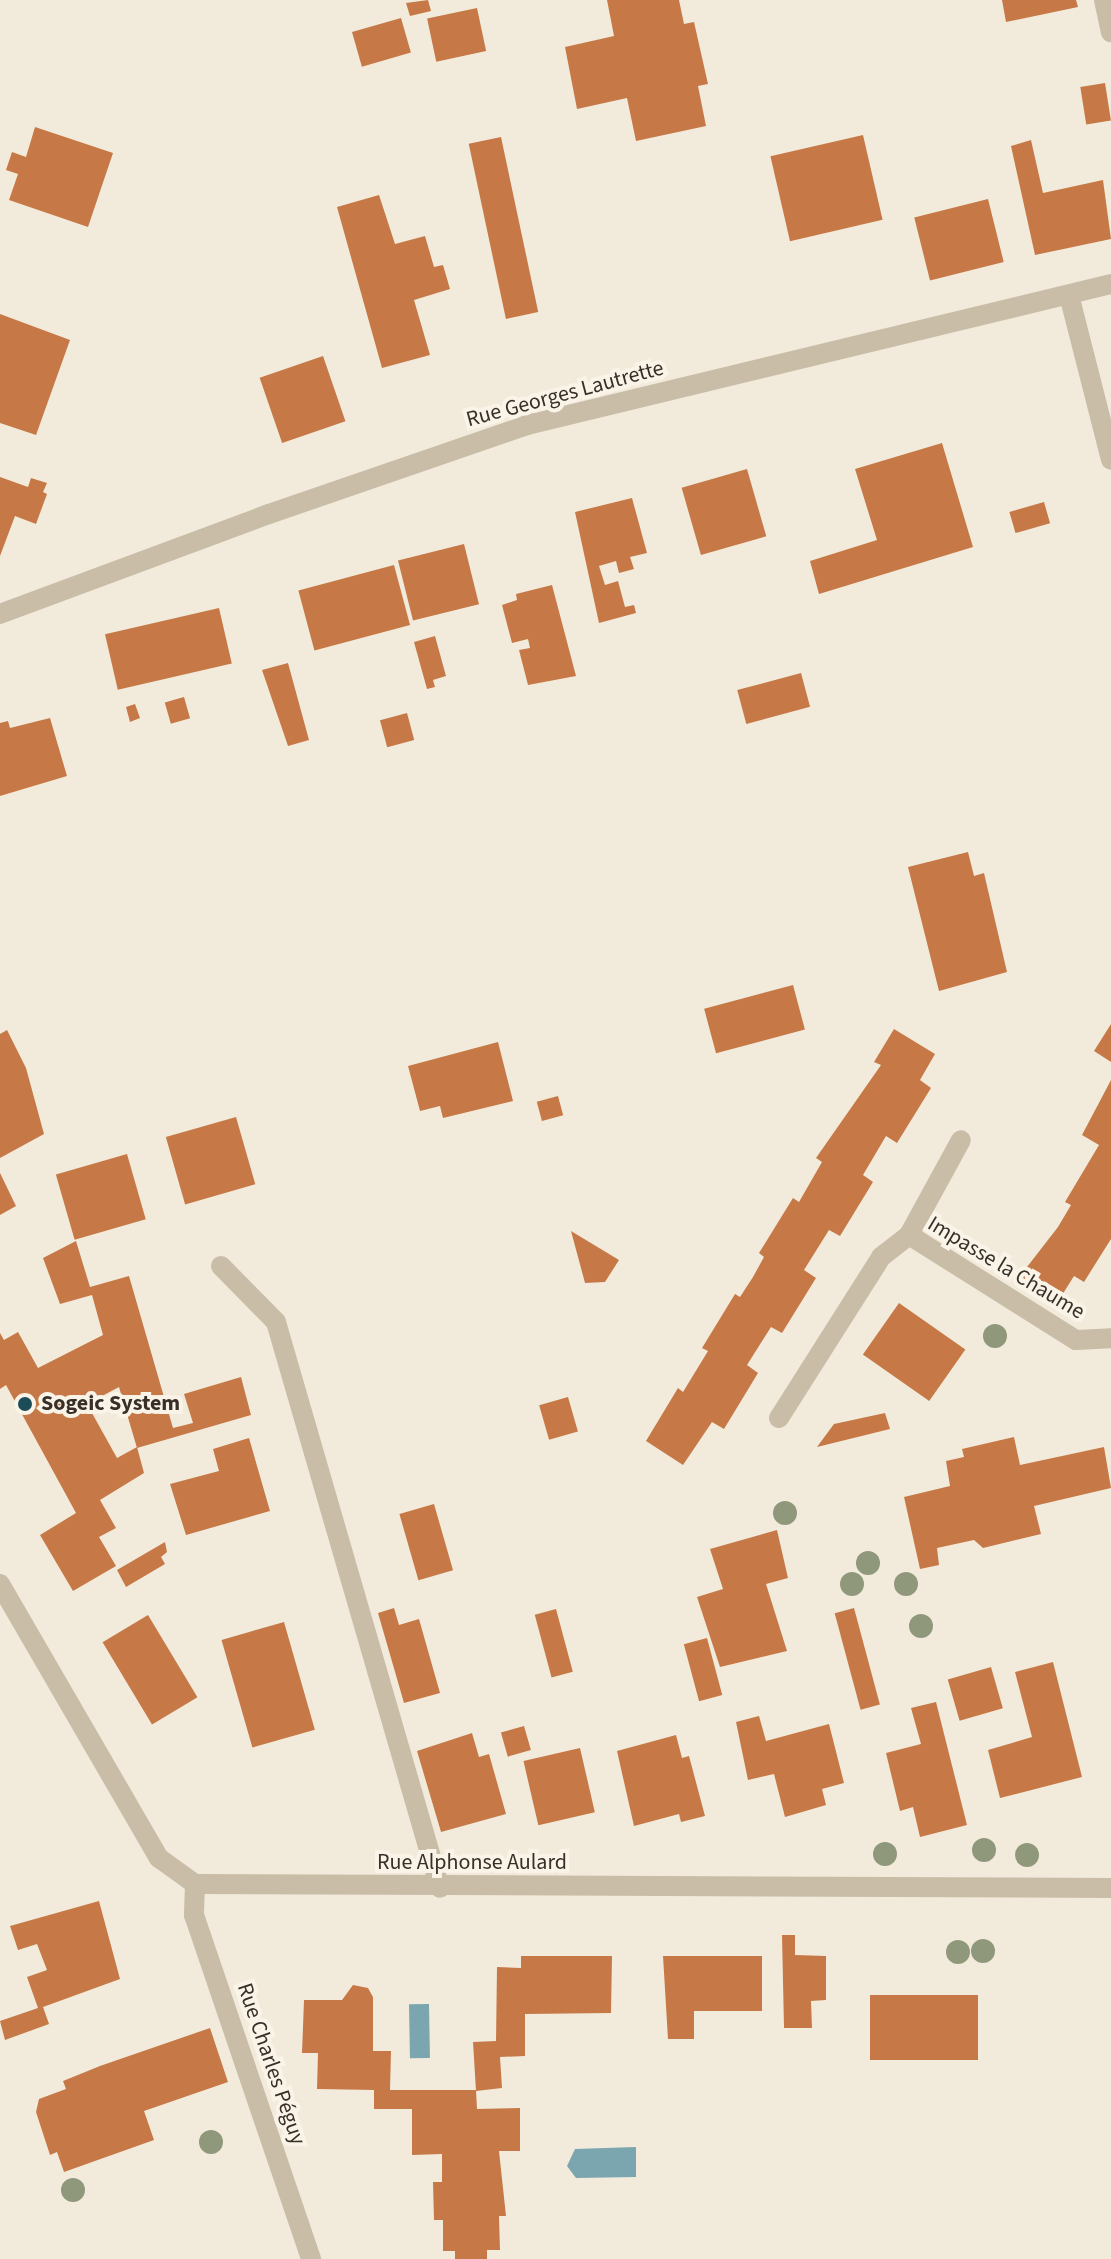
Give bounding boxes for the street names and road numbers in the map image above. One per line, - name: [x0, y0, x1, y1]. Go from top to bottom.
- street label: Rue Georges Lautrette: [463, 355, 667, 433]
- street label: Impasse la Chaume: [923, 1211, 1089, 1325]
- street label: Rue Alphonse Aulard: [377, 1850, 567, 1876]
- street label: Rue Charles Péguy: [231, 1980, 311, 2148]

